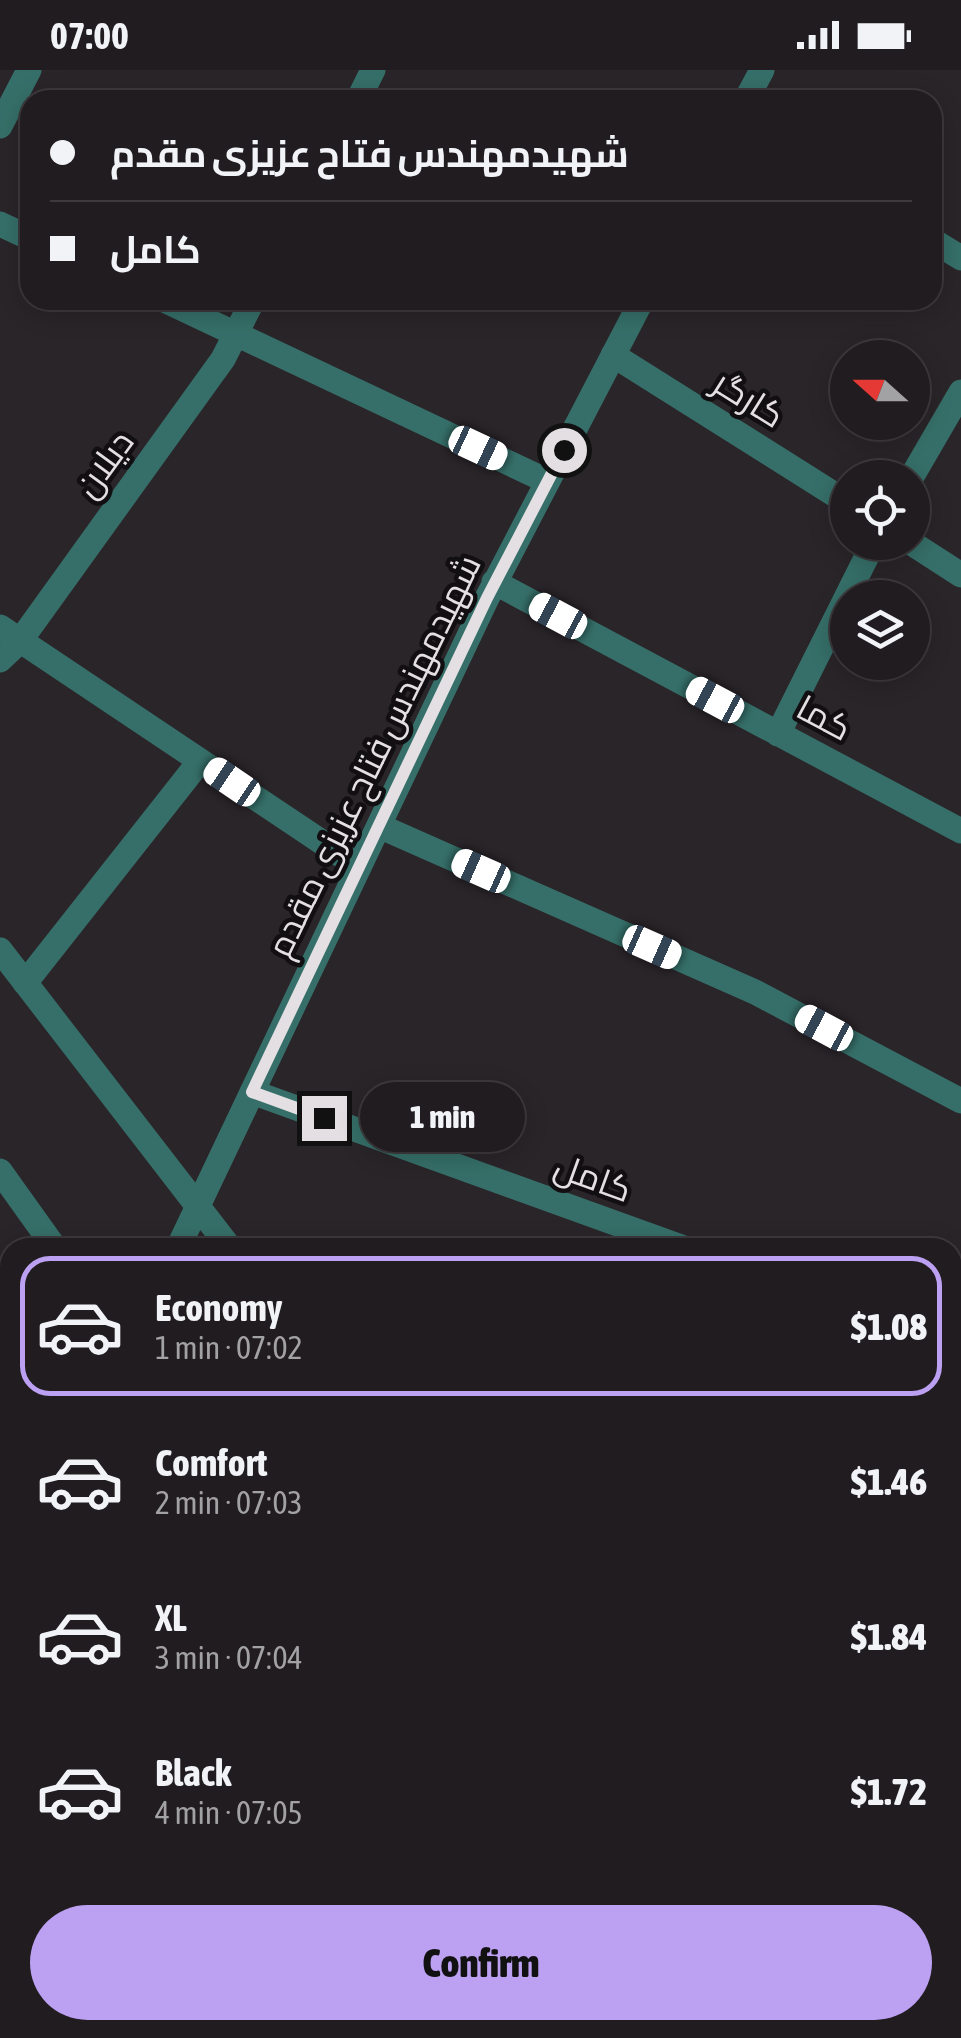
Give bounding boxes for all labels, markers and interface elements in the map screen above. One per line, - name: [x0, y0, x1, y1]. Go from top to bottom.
- text: 07:00: [50, 14, 129, 57]
- text: شهیدمهندس فتاح عزیزی مقدم: [110, 132, 629, 175]
- text: کامل: [110, 228, 201, 271]
- north arrow: [830, 340, 930, 440]
- map controls: [830, 340, 930, 680]
- street label: کارگر: [705, 360, 792, 436]
- street label: دیلان: [66, 422, 142, 506]
- car: [444, 422, 512, 474]
- route start: [542, 428, 587, 473]
- button: locate: [830, 460, 930, 560]
- street label: شهیدمهندس فتاح عزیزی مقدم: [258, 548, 493, 965]
- button: layers: [830, 580, 930, 680]
- car: [524, 589, 592, 643]
- car: [681, 673, 749, 727]
- street label: کما: [790, 686, 859, 748]
- car: [199, 753, 265, 811]
- car: [447, 845, 515, 897]
- car: [618, 921, 686, 973]
- car: [790, 1001, 858, 1055]
- callout: 1 min: [359, 1083, 524, 1153]
- route end: [302, 1096, 347, 1141]
- text: 1 min: [410, 1098, 475, 1135]
- street label: کامل: [549, 1145, 637, 1211]
- icon: car: [35, 1281, 125, 1371]
- text: Economy: [155, 1286, 282, 1329]
- text: $1.08: [851, 1305, 927, 1348]
- text: 1 min · 07:02: [155, 1329, 302, 1366]
- icon: car: [35, 1436, 125, 1526]
- text: Comfort: [155, 1441, 267, 1484]
- text: $1.46: [851, 1460, 927, 1503]
- text: 2 min · 07:03: [155, 1484, 302, 1521]
- icon: car: [35, 1591, 125, 1681]
- text: XL: [155, 1596, 187, 1639]
- text: $1.84: [851, 1615, 927, 1658]
- text: 3 min · 07:04: [155, 1639, 302, 1676]
- icon: car: [35, 1746, 125, 1836]
- text: Black: [155, 1751, 232, 1794]
- text: $1.72: [851, 1770, 927, 1813]
- text: 4 min · 07:05: [155, 1794, 302, 1831]
- button: Confirm: [30, 1905, 932, 2020]

